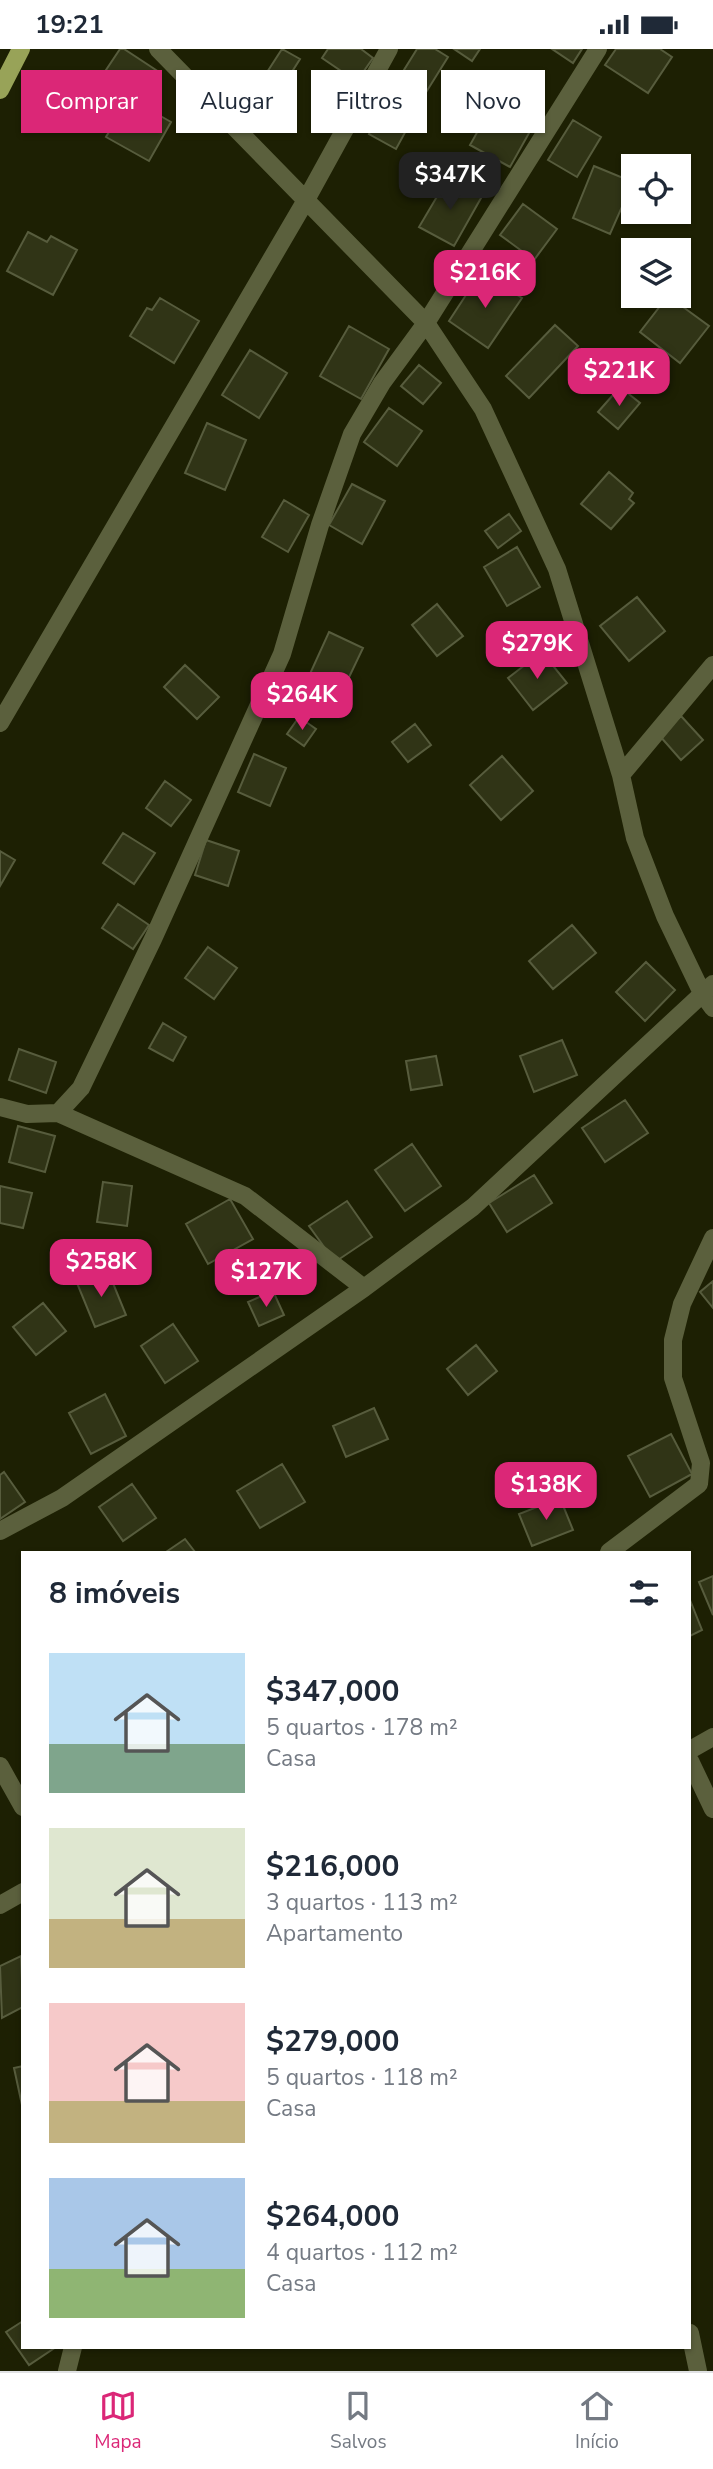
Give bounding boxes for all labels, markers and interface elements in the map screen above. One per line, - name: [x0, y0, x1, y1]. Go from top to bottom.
- text: 19:21: [35, 7, 104, 42]
- chip: Comprar: [21, 70, 162, 133]
- chip: Alugar: [176, 70, 297, 133]
- chip: Filtros: [311, 70, 427, 133]
- chip: Novo: [441, 70, 545, 133]
- pin: $347K: [401, 153, 499, 212]
- map controls: [621, 154, 691, 308]
- button: locate: [621, 154, 691, 224]
- text: $347K: [415, 159, 485, 190]
- button: layers: [621, 238, 691, 308]
- pin: $216K: [436, 251, 534, 310]
- text: $216K: [450, 257, 520, 288]
- pin: $221K: [570, 349, 668, 408]
- text: $221K: [584, 355, 654, 386]
- pin: $279K: [488, 621, 586, 681]
- text: $279K: [502, 628, 572, 659]
- pin: $264K: [253, 673, 351, 732]
- text: $264K: [267, 679, 337, 710]
- pin: $258K: [52, 1239, 150, 1299]
- text: $258K: [66, 1246, 136, 1277]
- pin: $127K: [217, 1249, 315, 1309]
- text: $127K: [231, 1256, 301, 1287]
- pin: $138K: [497, 1463, 595, 1522]
- text: $138K: [511, 1469, 581, 1500]
- text: 8 imóveis: [49, 1573, 180, 1614]
- icon: filters: [625, 1574, 663, 1612]
- text: $347,000: [266, 1671, 399, 1712]
- icon: home: [105, 1681, 189, 1765]
- text: 5 quartos · 178 m²: [266, 1712, 458, 1743]
- text: Casa: [266, 1743, 317, 1774]
- text: $216,000: [266, 1846, 399, 1887]
- icon: home: [105, 1856, 189, 1940]
- text: 3 quartos · 113 m²: [266, 1887, 458, 1918]
- text: Apartamento: [266, 1918, 403, 1949]
- text: $279,000: [266, 2021, 399, 2062]
- icon: home: [105, 2031, 189, 2115]
- text: 5 quartos · 118 m²: [266, 2062, 458, 2093]
- text: Casa: [266, 2093, 317, 2124]
- text: $264,000: [266, 2196, 399, 2237]
- icon: home: [105, 2206, 189, 2290]
- text: 4 quartos · 112 m²: [266, 2237, 458, 2268]
- text: Casa: [266, 2268, 317, 2299]
- tab: Mapa: [94, 2387, 142, 2455]
- tab: Salvos: [330, 2387, 387, 2455]
- tab: Início: [575, 2387, 619, 2455]

